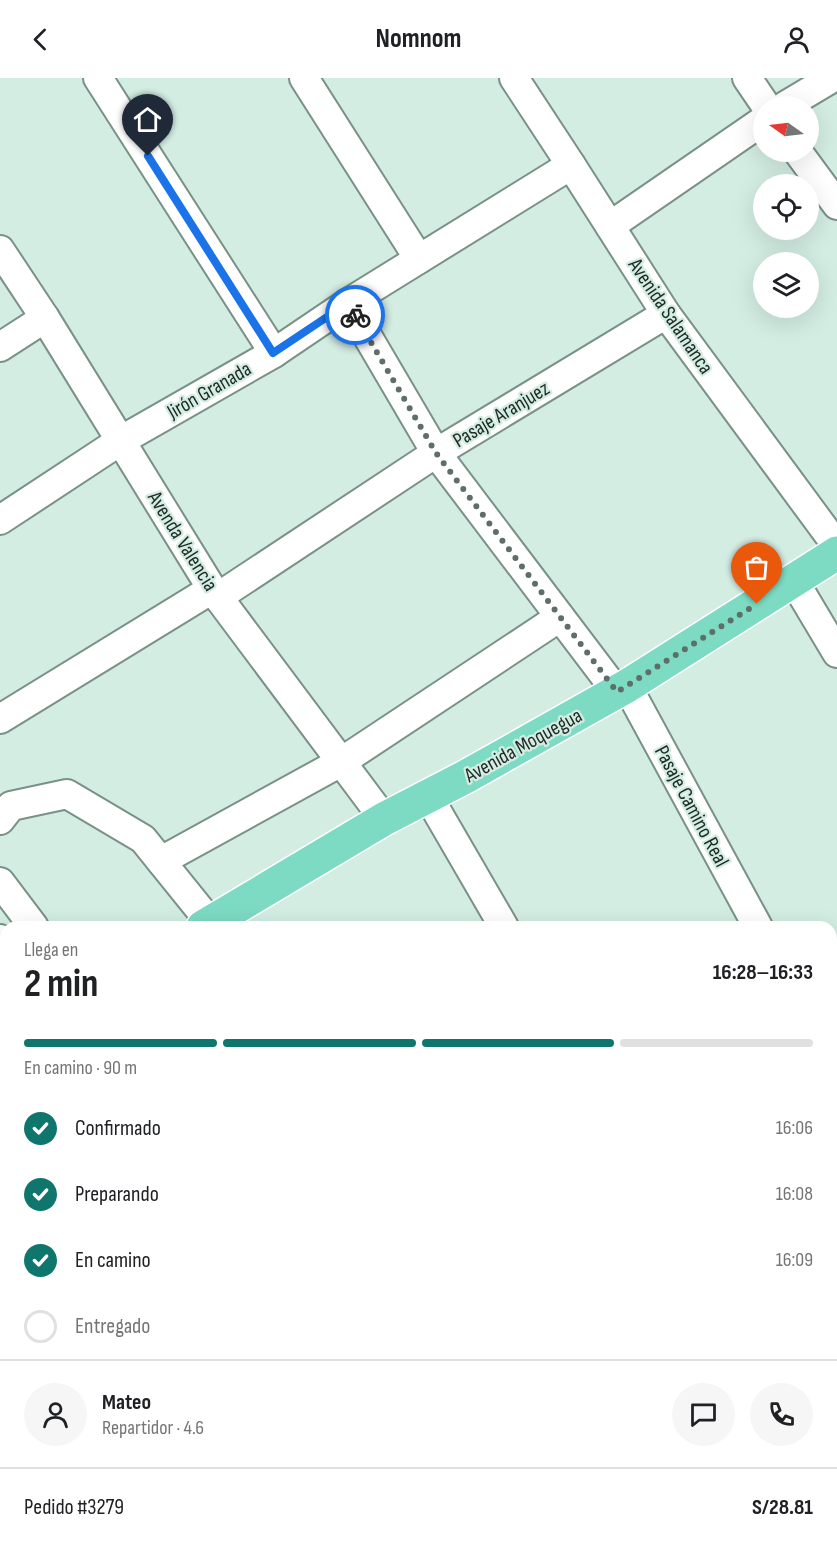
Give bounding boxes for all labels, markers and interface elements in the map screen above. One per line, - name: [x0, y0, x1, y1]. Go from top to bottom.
- icon: back: [24, 23, 57, 56]
- text: Nomnom: [376, 23, 461, 55]
- icon: person: [780, 23, 813, 56]
- pin: [122, 94, 173, 156]
- north arrow: [753, 96, 819, 162]
- map controls: [753, 96, 819, 318]
- icon: home: [131, 103, 164, 136]
- button: locate: [753, 174, 819, 240]
- button: layers: [753, 252, 819, 318]
- street label: Avenida Salamanca: [622, 253, 718, 379]
- courier: [325, 285, 385, 345]
- icon: bike: [339, 299, 372, 332]
- street label: Jirón Granada: [162, 356, 256, 425]
- street label: Pasaje Aranjuez: [448, 376, 555, 453]
- street label: Avenda Valencia: [142, 486, 223, 596]
- pin: [731, 542, 782, 604]
- icon: bag: [740, 551, 773, 584]
- street label: Avenida Moquegua: [459, 703, 586, 789]
- street label: Pasaje Camino Real: [649, 741, 734, 871]
- text: Llega en: [24, 938, 78, 962]
- text: 16:28–16:33: [713, 959, 813, 986]
- text: 2 min: [24, 961, 98, 1008]
- text: En camino · 90 m: [24, 1056, 137, 1080]
- icon: check: [24, 1112, 57, 1145]
- text: Confirmado: [75, 1115, 161, 1142]
- text: 16:06: [776, 1116, 813, 1140]
- icon: check: [24, 1178, 57, 1211]
- text: Preparando: [75, 1181, 159, 1208]
- text: 16:08: [776, 1182, 813, 1206]
- icon: check: [24, 1244, 57, 1277]
- text: En camino: [75, 1247, 151, 1274]
- text: 16:09: [776, 1248, 813, 1272]
- text: Entregado: [75, 1313, 150, 1340]
- button: person: [24, 1383, 87, 1446]
- button: chat: [672, 1383, 735, 1446]
- button: phone: [750, 1383, 813, 1446]
- text: Mateo: [102, 1389, 151, 1416]
- text: Repartidor · 4.6: [102, 1416, 204, 1440]
- text: Pedido #3279: [24, 1494, 124, 1521]
- text: S/28.81: [752, 1494, 813, 1521]

